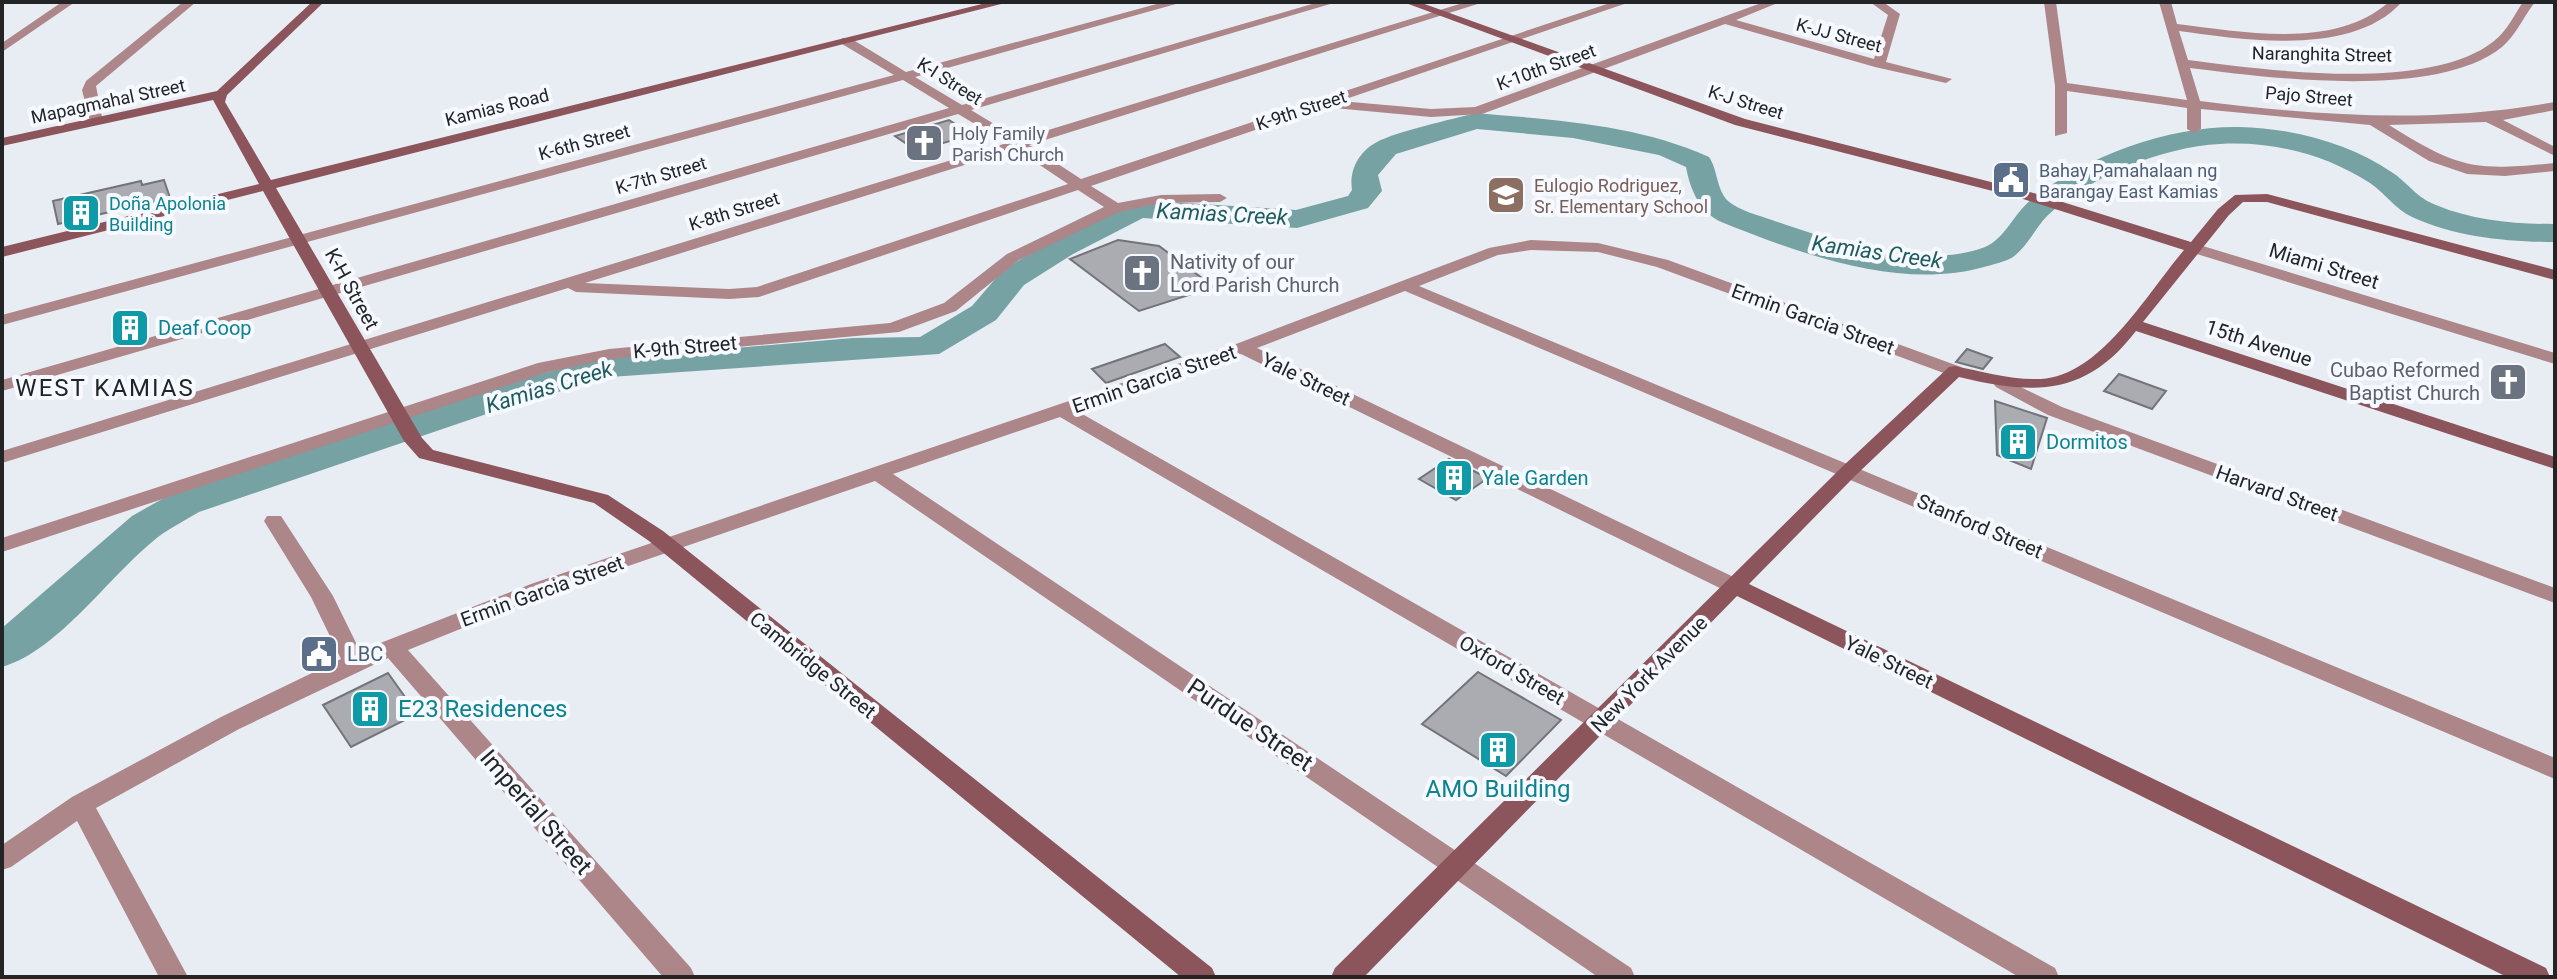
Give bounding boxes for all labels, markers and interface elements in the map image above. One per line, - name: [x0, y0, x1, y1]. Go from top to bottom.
- street label: K-JJ Street: [1794, 14, 1884, 56]
- street label: K-10th Street: [1494, 39, 1598, 95]
- street label: Naranghita Street: [2252, 42, 2392, 66]
- street label: K-I Street: [914, 53, 986, 109]
- street label: Mapagmahal Street: [29, 74, 187, 128]
- street label: K-J Street: [1706, 81, 1786, 123]
- street label: Pajo Street: [2264, 82, 2354, 110]
- street label: Kamias Road: [443, 84, 551, 130]
- street label: K-9th Street: [1253, 86, 1349, 134]
- street label: K-6th Street: [536, 120, 632, 164]
- church icon: Holy Family Parish Church: [903, 122, 945, 164]
- place label: Holy Family Parish Church: [952, 123, 1064, 165]
- street label: K-7th Street: [613, 152, 709, 198]
- public building icon: Bahay Pamahalaan ng Barangay East Kamias: [1990, 159, 2032, 201]
- place label: Bahay Pamahalaan ng Barangay East Kamias: [2039, 160, 2218, 202]
- school or university icon: Eulogio Rodriguez, Sr. Elementary School: [1485, 174, 1527, 216]
- place label: Eulogio Rodriguez, Sr. Elementary School: [1534, 175, 1708, 217]
- street label: K-8th Street: [686, 187, 782, 235]
- building icon: Doña Apolonia Building: [60, 192, 102, 234]
- place label: Doña Apolonia Building: [109, 193, 226, 235]
- water label: Kamias Creek: [1156, 198, 1289, 230]
- water label: Kamias Creek: [1810, 230, 1945, 274]
- street label: Miami Street: [2266, 238, 2382, 294]
- street label: K-H Street: [320, 244, 384, 334]
- place label: Nativity of our Lord Parish Church: [1170, 250, 1339, 297]
- church icon: Nativity of our Lord Parish Church: [1121, 252, 1163, 294]
- street label: Ermin Garcia Street: [1728, 278, 1898, 360]
- building icon: Deaf Coop: [109, 307, 151, 349]
- street label: 15th Avenue: [2203, 315, 2315, 371]
- place label: Deaf Coop: [158, 316, 252, 340]
- street label: K-9th Street: [632, 331, 738, 363]
- street label: Ermin Garcia Street: [1069, 340, 1239, 418]
- street label: Yale Street: [1258, 347, 1354, 411]
- water label: Kamias Creek: [483, 356, 617, 418]
- place label: Cubao Reformed Baptist Church: [2330, 358, 2480, 405]
- church icon: Cubao Reformed Baptist Church: [2487, 361, 2529, 403]
- district label: WEST KAMIAS: [15, 374, 195, 402]
- building icon: Dormitos: [1997, 421, 2039, 463]
- place label: Dormitos: [2046, 430, 2128, 454]
- building icon: Yale Garden: [1433, 457, 1475, 499]
- street label: Harvard Street: [2213, 460, 2341, 526]
- place label: Yale Garden: [1482, 466, 1589, 490]
- street label: Stanford Street: [1914, 489, 2046, 563]
- street label: Ermin Garcia Street: [457, 550, 627, 632]
- street label: Cambridge Street: [745, 607, 881, 723]
- street label: New York Avenue: [1586, 611, 1712, 737]
- street label: Oxford Street: [1455, 630, 1569, 710]
- street label: Yale Street: [1841, 630, 1937, 694]
- public building icon: LBC: [298, 633, 340, 675]
- place label: LBC: [347, 642, 383, 666]
- street label: Purdue Street: [1182, 673, 1318, 777]
- building icon: E23 Residences: [349, 688, 391, 730]
- place label: E23 Residences: [398, 695, 568, 723]
- building icon: AMO Building: [1477, 729, 1519, 771]
- street label: Imperial Street: [474, 744, 598, 880]
- place label: AMO Building: [1425, 775, 1571, 803]

